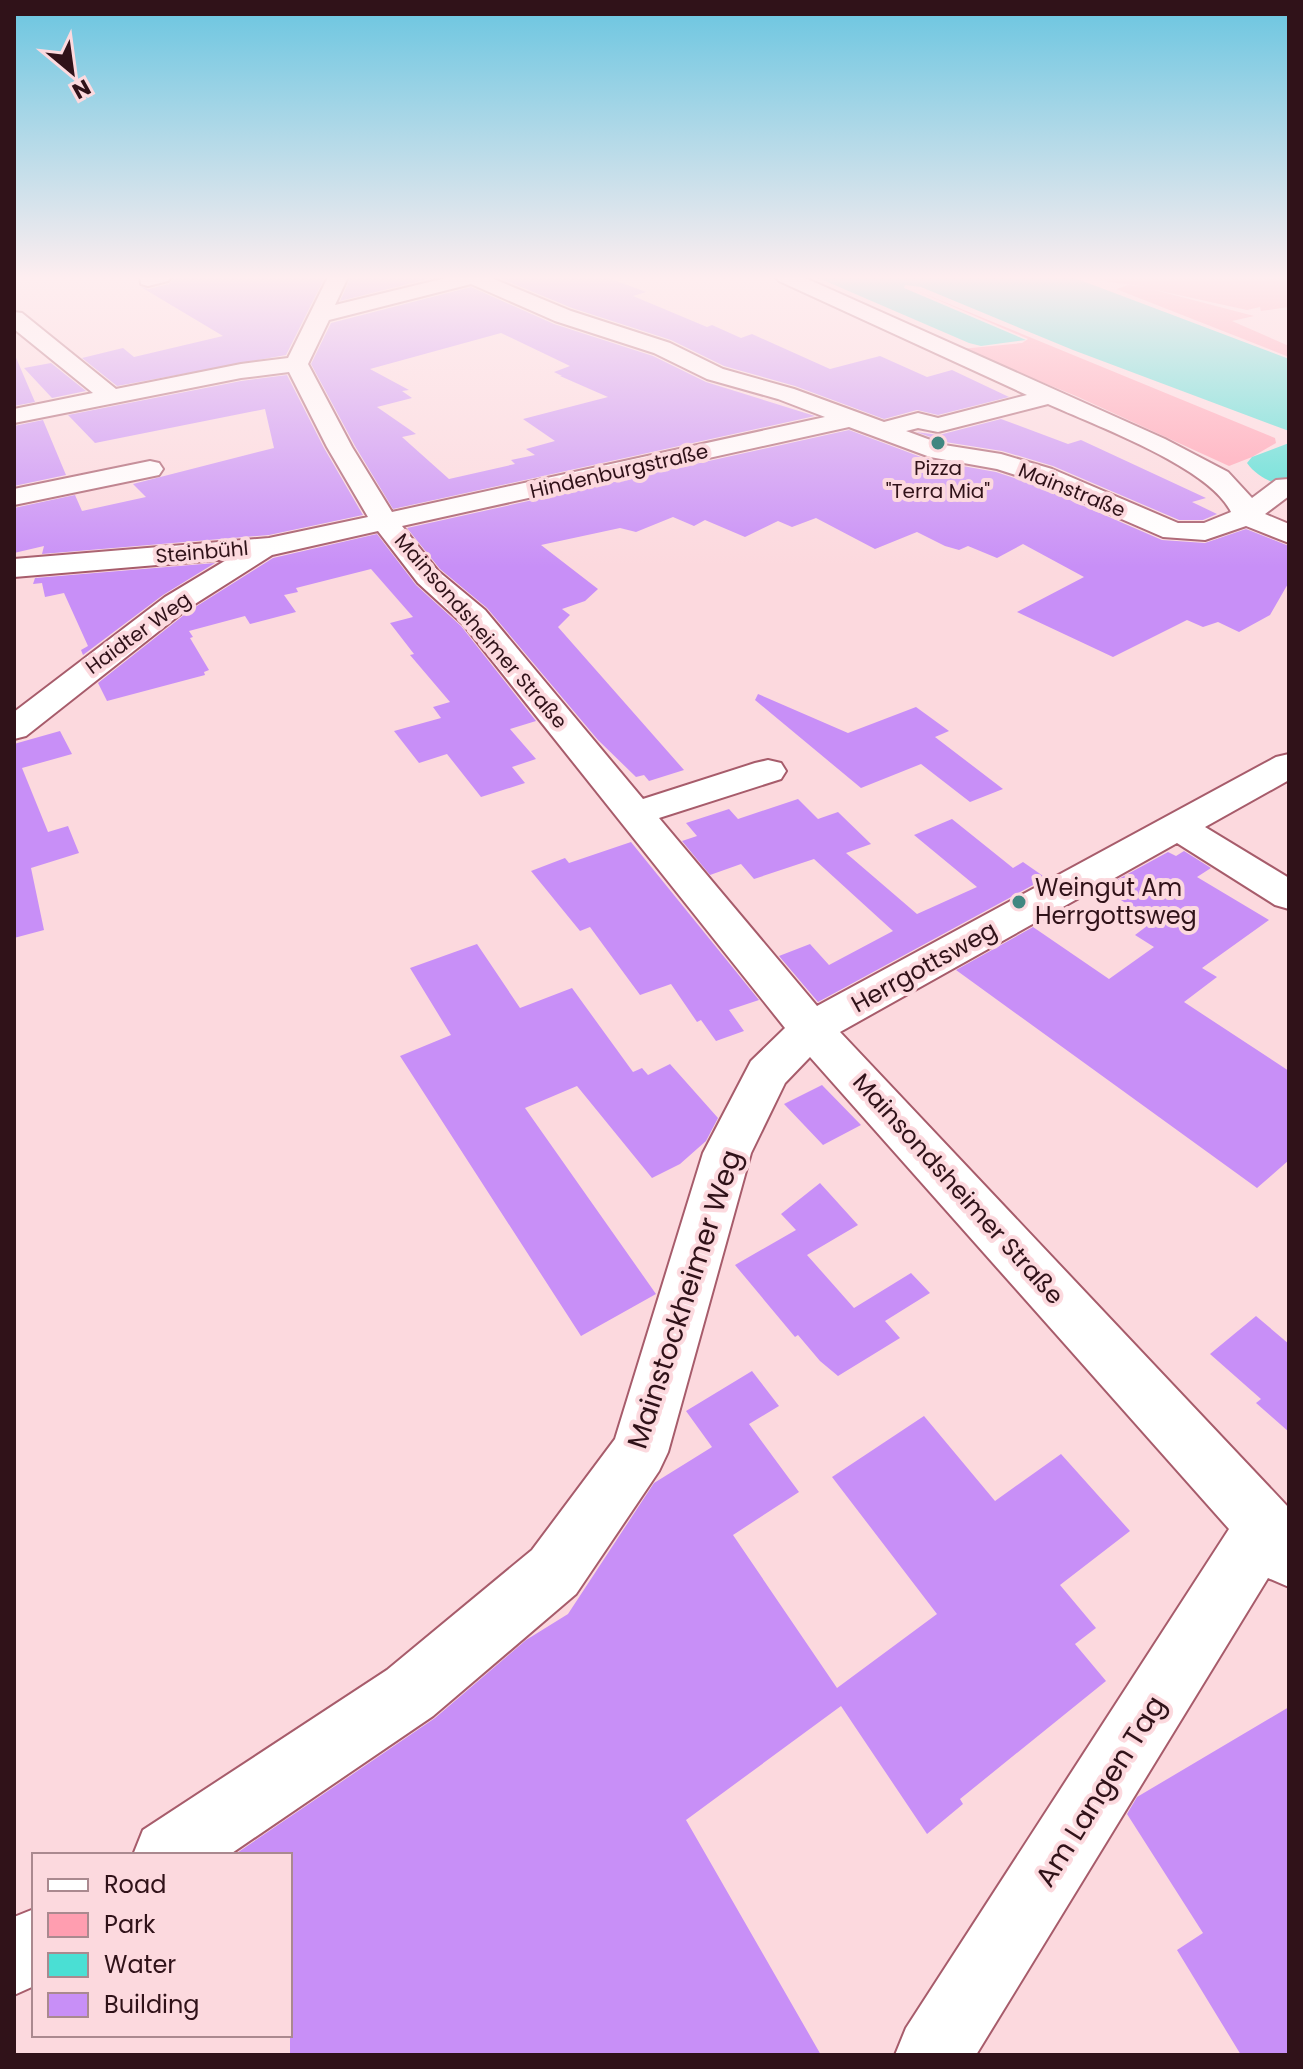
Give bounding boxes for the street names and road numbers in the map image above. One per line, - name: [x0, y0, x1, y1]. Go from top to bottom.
- street label: Hindenburgstraße: [527, 437, 711, 505]
- street label: Mainstraße: [1014, 456, 1130, 524]
- street label: Mainsondsheimer Straße: [388, 527, 574, 735]
- street label: Steinbühl: [154, 534, 250, 570]
- street label: Haidter Weg: [80, 585, 196, 681]
- street label: Herrgottsweg: [845, 913, 1002, 1020]
- street label: Mainsondsheimer Straße: [846, 1066, 1071, 1311]
- street label: Mainstockheimer Weg: [618, 1145, 751, 1454]
- street label: Am Langen Tag: [1026, 1688, 1175, 1894]

